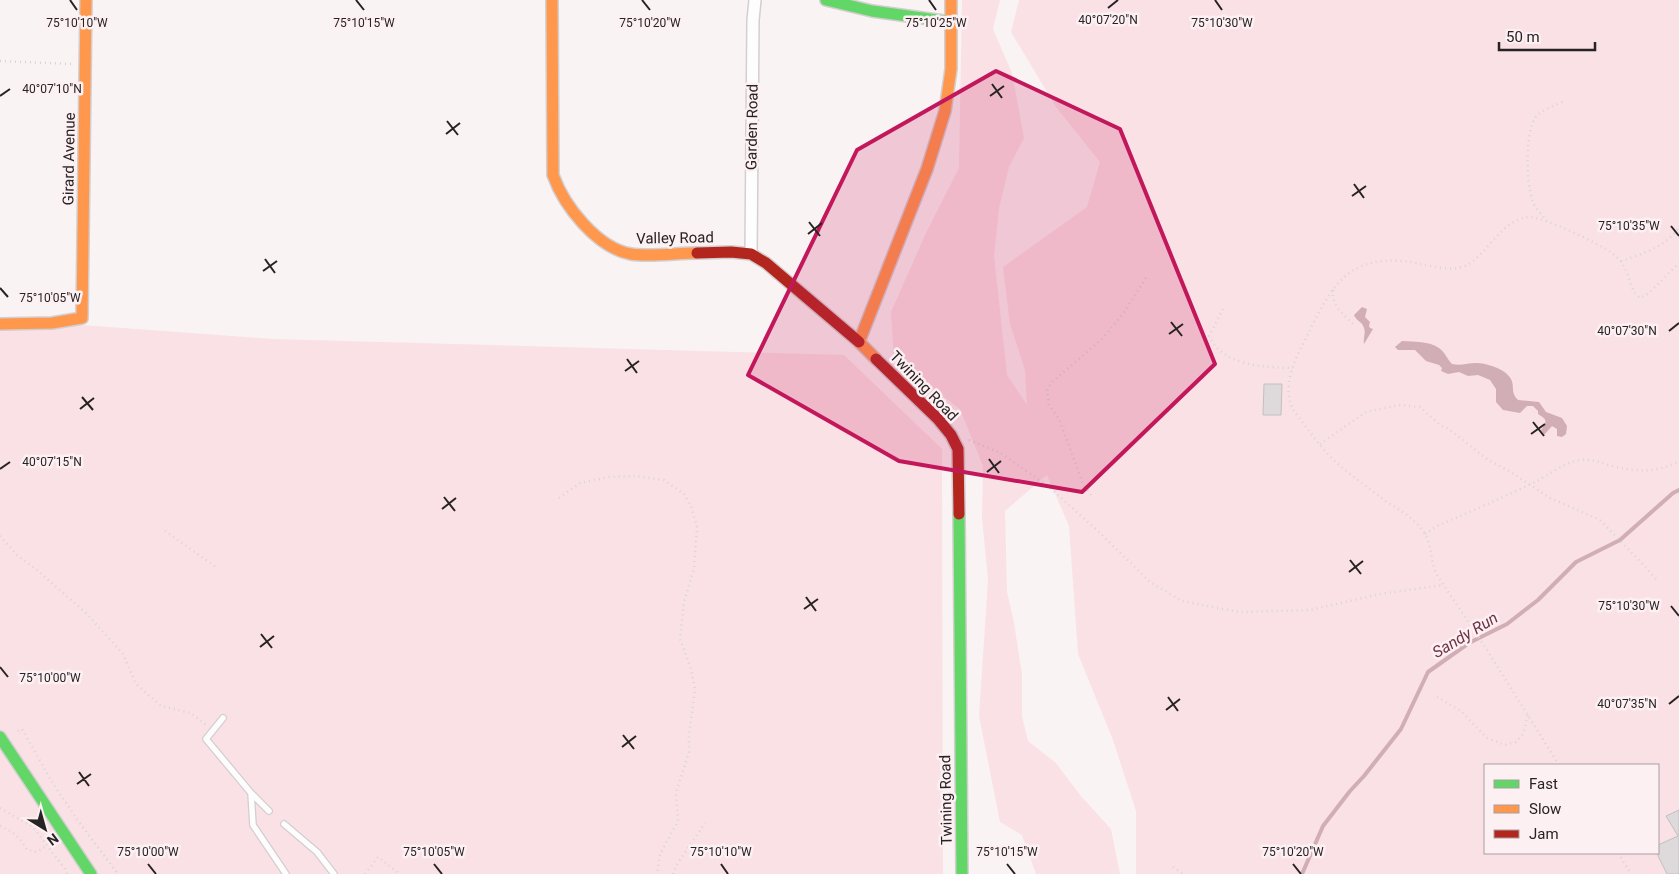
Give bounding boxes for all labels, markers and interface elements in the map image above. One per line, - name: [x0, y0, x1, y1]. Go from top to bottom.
- text: 40°07'20"N: [1078, 13, 1138, 27]
- text: 75°10'10"W: [46, 16, 108, 30]
- text: 75°10'15"W: [333, 16, 395, 30]
- text: 75°10'20"W: [619, 16, 681, 30]
- text: 75°10'25"W: [905, 16, 967, 30]
- text: 75°10'30"W: [1191, 16, 1253, 30]
- scale bar: [1499, 20, 1595, 52]
- text: 50 m: [1506, 28, 1540, 46]
- text: 40°07'10"N: [22, 82, 82, 96]
- street label: Garden Road: [742, 84, 762, 170]
- street label: Girard Avenue: [59, 112, 79, 206]
- text: 75°10'35"W: [1598, 219, 1660, 233]
- street label: Valley Road: [636, 228, 714, 248]
- text: 75°10'05"W: [19, 291, 81, 305]
- text: 40°07'30"N: [1597, 324, 1657, 338]
- street label: Twining Road: [886, 347, 962, 425]
- text: 40°07'15"N: [22, 455, 82, 469]
- text: 75°10'30"W: [1598, 599, 1660, 613]
- water label: Sandy Run: [1429, 608, 1501, 662]
- text: 75°10'00"W: [19, 671, 81, 685]
- text: 40°07'35"N: [1597, 697, 1657, 711]
- street label: Twining Road: [936, 755, 956, 845]
- legend: [1484, 764, 1659, 854]
- text: Fast: [1529, 775, 1558, 793]
- text: Slow: [1529, 800, 1561, 818]
- north arrow: [20, 804, 70, 854]
- text: Jam: [1529, 825, 1559, 843]
- text: N: [44, 830, 62, 849]
- text: 75°10'00"W: [117, 845, 179, 859]
- text: 75°10'05"W: [403, 845, 465, 859]
- text: 75°10'10"W: [690, 845, 752, 859]
- text: 75°10'15"W: [976, 845, 1038, 859]
- text: 75°10'20"W: [1262, 845, 1324, 859]

